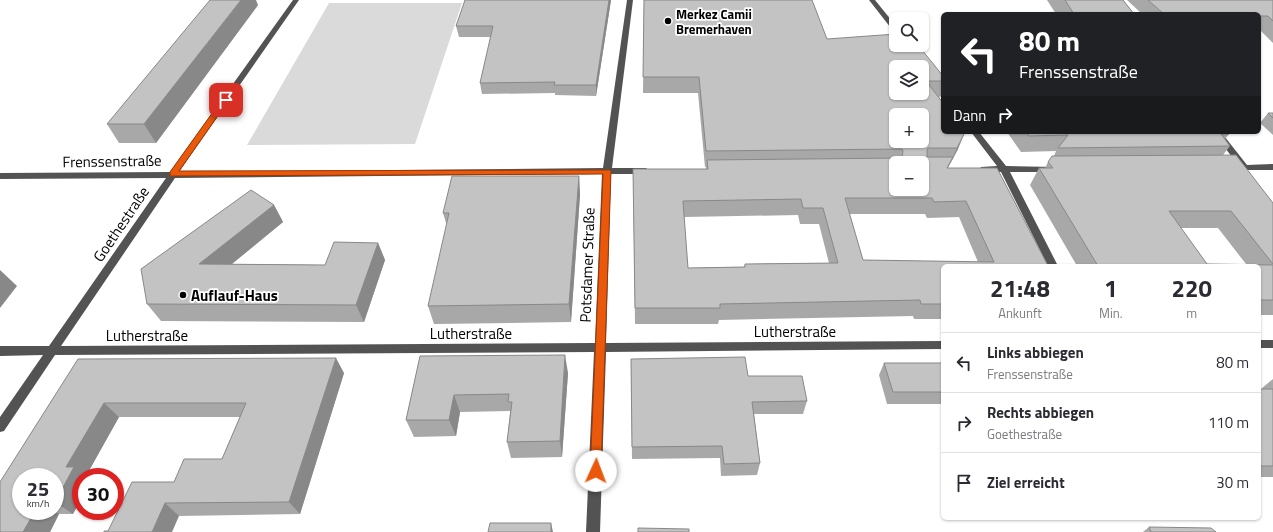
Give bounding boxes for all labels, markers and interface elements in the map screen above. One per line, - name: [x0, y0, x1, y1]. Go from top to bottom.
- place label: Merkez Camii Bremerhaven: [676, 4, 752, 39]
- map controls: [889, 12, 929, 196]
- button: search: [889, 12, 929, 52]
- marker: Merkez Camii Bremerhaven: [663, 16, 673, 26]
- text: 80 m: [1019, 19, 1080, 62]
- icon: left: [953, 28, 1005, 80]
- text: Frenssenstraße: [1019, 58, 1138, 85]
- button: layers: [889, 60, 929, 100]
- pin: [209, 83, 243, 117]
- icon: arrive: [215, 89, 237, 111]
- text: Dann: [953, 104, 986, 127]
- icon: right: [994, 104, 1016, 126]
- button: +: [889, 108, 929, 148]
- street label: Frenssenstraße: [62, 149, 162, 173]
- button: −: [889, 156, 929, 196]
- street label: Goethestraße: [87, 182, 155, 266]
- street label: Potsdamer Straße: [573, 207, 601, 323]
- text: 21:48: [990, 270, 1050, 306]
- text: 1: [1104, 270, 1118, 306]
- text: 220: [1172, 270, 1212, 306]
- place label: Auflauf-Haus: [191, 284, 278, 307]
- marker: Auflauf-Haus: [178, 290, 188, 300]
- text: Ankunft: [998, 303, 1042, 323]
- text: Min.: [1099, 303, 1123, 323]
- text: m: [1186, 303, 1197, 323]
- street label: Lutherstraße: [754, 320, 836, 343]
- street label: Lutherstraße: [430, 322, 512, 345]
- street label: Lutherstraße: [106, 324, 188, 347]
- text: Links abbiegen: [987, 341, 1084, 364]
- text: 80 m: [1216, 351, 1249, 374]
- icon: left: [953, 352, 975, 374]
- text: Frenssenstraße: [987, 364, 1073, 384]
- text: Rechts abbiegen: [987, 401, 1094, 424]
- text: 110 m: [1208, 411, 1249, 434]
- icon: right: [953, 412, 975, 434]
- text: Goethestraße: [987, 424, 1062, 444]
- position arrow: [575, 450, 617, 492]
- speed limit sign: 30: [72, 468, 124, 520]
- text: Ziel erreicht: [987, 471, 1065, 494]
- text: 30 m: [1216, 471, 1249, 494]
- icon: arrive: [953, 472, 975, 494]
- text: 25: [27, 473, 49, 504]
- text: km/h: [27, 496, 49, 511]

